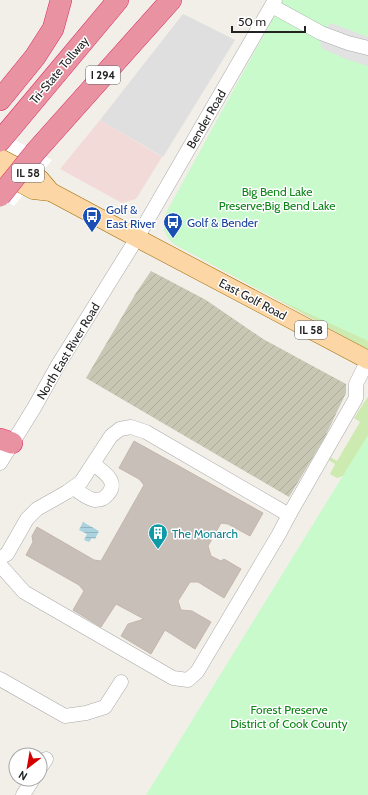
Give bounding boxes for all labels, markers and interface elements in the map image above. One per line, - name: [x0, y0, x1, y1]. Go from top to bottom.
- scale bar: [232, 8, 305, 34]
- text: 50 m: [238, 14, 266, 29]
- street label: Tri-State Tollway: [26, 33, 92, 107]
- road number: I 294: [86, 66, 120, 84]
- street label: Bender Road: [183, 87, 229, 151]
- road number: IL 58: [12, 164, 44, 182]
- park label: Big Bend Lake Preserve;Big Bend Lake: [219, 184, 335, 213]
- place label: Golf & East River: [106, 202, 156, 231]
- bus stop icon: Golf & East River: [81, 205, 103, 233]
- bus stop icon: Golf & Bender: [162, 211, 184, 239]
- place label: Golf & Bender: [187, 215, 258, 230]
- street label: East Golf Road: [217, 275, 289, 323]
- street label: North East River Road: [33, 300, 103, 402]
- road number: IL 58: [295, 321, 327, 339]
- building icon: The Monarch: [147, 522, 169, 550]
- place label: The Monarch: [172, 526, 238, 541]
- park label: Forest Preserve District of Cook County: [230, 702, 348, 731]
- north arrow: [8, 747, 48, 787]
- text: N: [16, 768, 30, 784]

